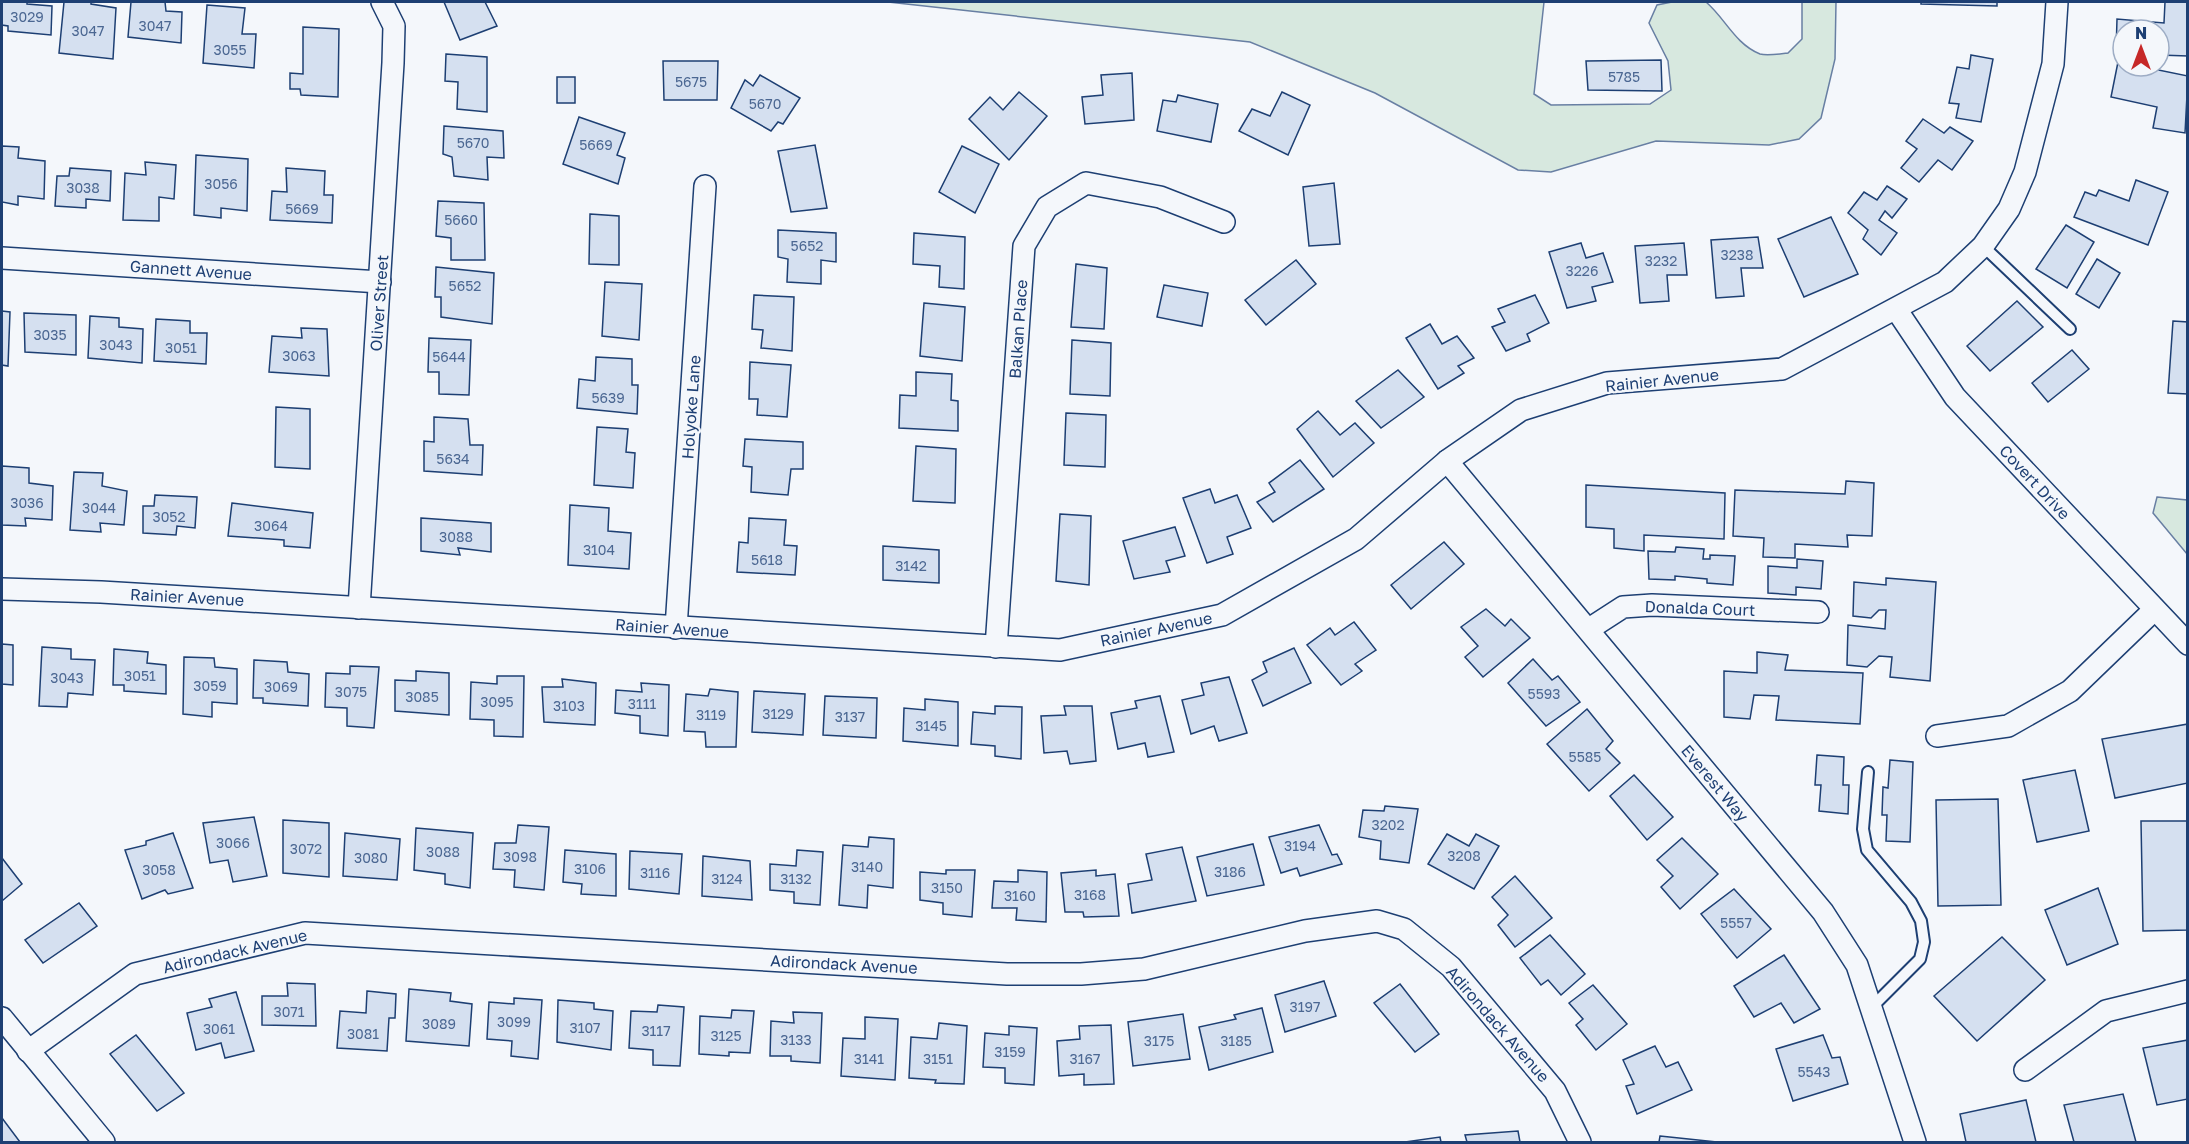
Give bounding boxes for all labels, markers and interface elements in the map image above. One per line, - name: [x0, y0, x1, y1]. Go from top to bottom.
- house number: 3029: [10, 8, 44, 25]
- house number: 3047: [139, 17, 171, 34]
- north arrow: [2111, 18, 2171, 78]
- house number: 3047: [72, 22, 104, 39]
- text: N: [2135, 23, 2147, 43]
- house number: 3055: [213, 41, 247, 58]
- house number: 5785: [1608, 68, 1640, 85]
- house number: 5675: [675, 73, 707, 90]
- house number: 5670: [749, 95, 781, 112]
- house number: 5670: [457, 134, 489, 151]
- house number: 5669: [579, 136, 613, 153]
- house number: 3056: [204, 175, 238, 192]
- house number: 3038: [66, 179, 100, 196]
- house number: 5669: [285, 200, 319, 217]
- house number: 5660: [444, 211, 478, 228]
- house number: 5652: [791, 237, 823, 254]
- house number: 3238: [1720, 246, 1754, 263]
- house number: 3232: [1645, 252, 1677, 269]
- street label: Oliver Street: [366, 254, 392, 352]
- street label: Gannett Avenue: [129, 256, 253, 284]
- house number: 3226: [1566, 262, 1598, 279]
- house number: 5652: [449, 277, 481, 294]
- street label: Balkan Place: [1005, 279, 1031, 379]
- house number: 3035: [33, 326, 67, 343]
- house number: 3043: [99, 336, 133, 353]
- house number: 3051: [165, 339, 197, 356]
- house number: 3063: [282, 347, 316, 364]
- house number: 5644: [432, 348, 466, 365]
- street label: Holyoke Lane: [677, 354, 705, 460]
- street label: Rainier Avenue: [1604, 364, 1720, 396]
- house number: 5639: [591, 389, 625, 406]
- street label: Covert Drive: [1995, 441, 2075, 523]
- house number: 5634: [436, 450, 470, 467]
- house number: 3036: [10, 494, 44, 511]
- house number: 3044: [82, 499, 116, 516]
- house number: 3052: [152, 508, 186, 525]
- house number: 3064: [254, 517, 288, 534]
- house number: 3088: [439, 528, 473, 545]
- house number: 3104: [583, 541, 615, 558]
- house number: 5618: [751, 551, 783, 568]
- house number: 3142: [895, 557, 927, 574]
- street label: Rainier Avenue: [129, 584, 245, 610]
- street label: Donalda Court: [1644, 596, 1756, 620]
- street label: Rainier Avenue: [1098, 607, 1214, 651]
- street label: Rainier Avenue: [614, 614, 730, 642]
- house number: 3051: [124, 667, 156, 684]
- house number: 3043: [50, 669, 84, 686]
- house number: 3059: [193, 677, 227, 694]
- house number: 3069: [264, 678, 298, 695]
- house number: 3075: [335, 683, 367, 700]
- house number: 5593: [1528, 685, 1560, 702]
- house number: 3085: [405, 688, 439, 705]
- house number: 3095: [480, 693, 514, 710]
- house number: 3111: [628, 695, 656, 712]
- house number: 3103: [553, 697, 585, 714]
- house number: 3129: [762, 705, 794, 722]
- house number: 3119: [696, 706, 726, 723]
- house number: 3137: [835, 708, 865, 725]
- house number: 3145: [915, 717, 947, 734]
- street label: Everest Way: [1677, 741, 1753, 826]
- house number: 5585: [1569, 748, 1601, 765]
- house number: 3202: [1371, 816, 1405, 833]
- house number: 3066: [216, 834, 250, 851]
- house number: 3194: [1284, 837, 1316, 854]
- house number: 3072: [290, 840, 322, 857]
- house number: 3088: [426, 843, 460, 860]
- house number: 3208: [1447, 847, 1481, 864]
- house number: 3098: [503, 848, 537, 865]
- house number: 3080: [354, 849, 388, 866]
- house number: 3140: [851, 858, 883, 875]
- house number: 3106: [574, 860, 606, 877]
- house number: 3058: [142, 861, 176, 878]
- house number: 3186: [1214, 863, 1246, 880]
- house number: 3116: [640, 864, 670, 881]
- house number: 3124: [711, 870, 743, 887]
- house number: 3132: [780, 870, 812, 887]
- house number: 3150: [931, 879, 963, 896]
- house number: 3168: [1074, 886, 1106, 903]
- house number: 3160: [1004, 887, 1036, 904]
- house number: 5557: [1720, 914, 1752, 931]
- street label: Adirondack Avenue: [161, 925, 309, 977]
- street label: Adirondack Avenue: [770, 950, 918, 978]
- street label: Adirondack Avenue: [1442, 962, 1554, 1086]
- house number: 3197: [1290, 998, 1320, 1015]
- house number: 3071: [273, 1003, 305, 1020]
- house number: 3099: [497, 1013, 531, 1030]
- house number: 3089: [422, 1015, 456, 1032]
- house number: 3107: [569, 1019, 601, 1036]
- house number: 3061: [203, 1020, 235, 1037]
- house number: 3117: [641, 1022, 671, 1039]
- house number: 3081: [347, 1025, 379, 1042]
- house number: 3125: [710, 1027, 742, 1044]
- house number: 3133: [780, 1031, 812, 1048]
- house number: 3175: [1144, 1032, 1174, 1049]
- house number: 3185: [1220, 1032, 1252, 1049]
- house number: 3159: [994, 1043, 1026, 1060]
- house number: 3141: [854, 1050, 884, 1067]
- house number: 3151: [923, 1050, 953, 1067]
- house number: 3167: [1070, 1050, 1100, 1067]
- house number: 5543: [1798, 1063, 1830, 1080]

